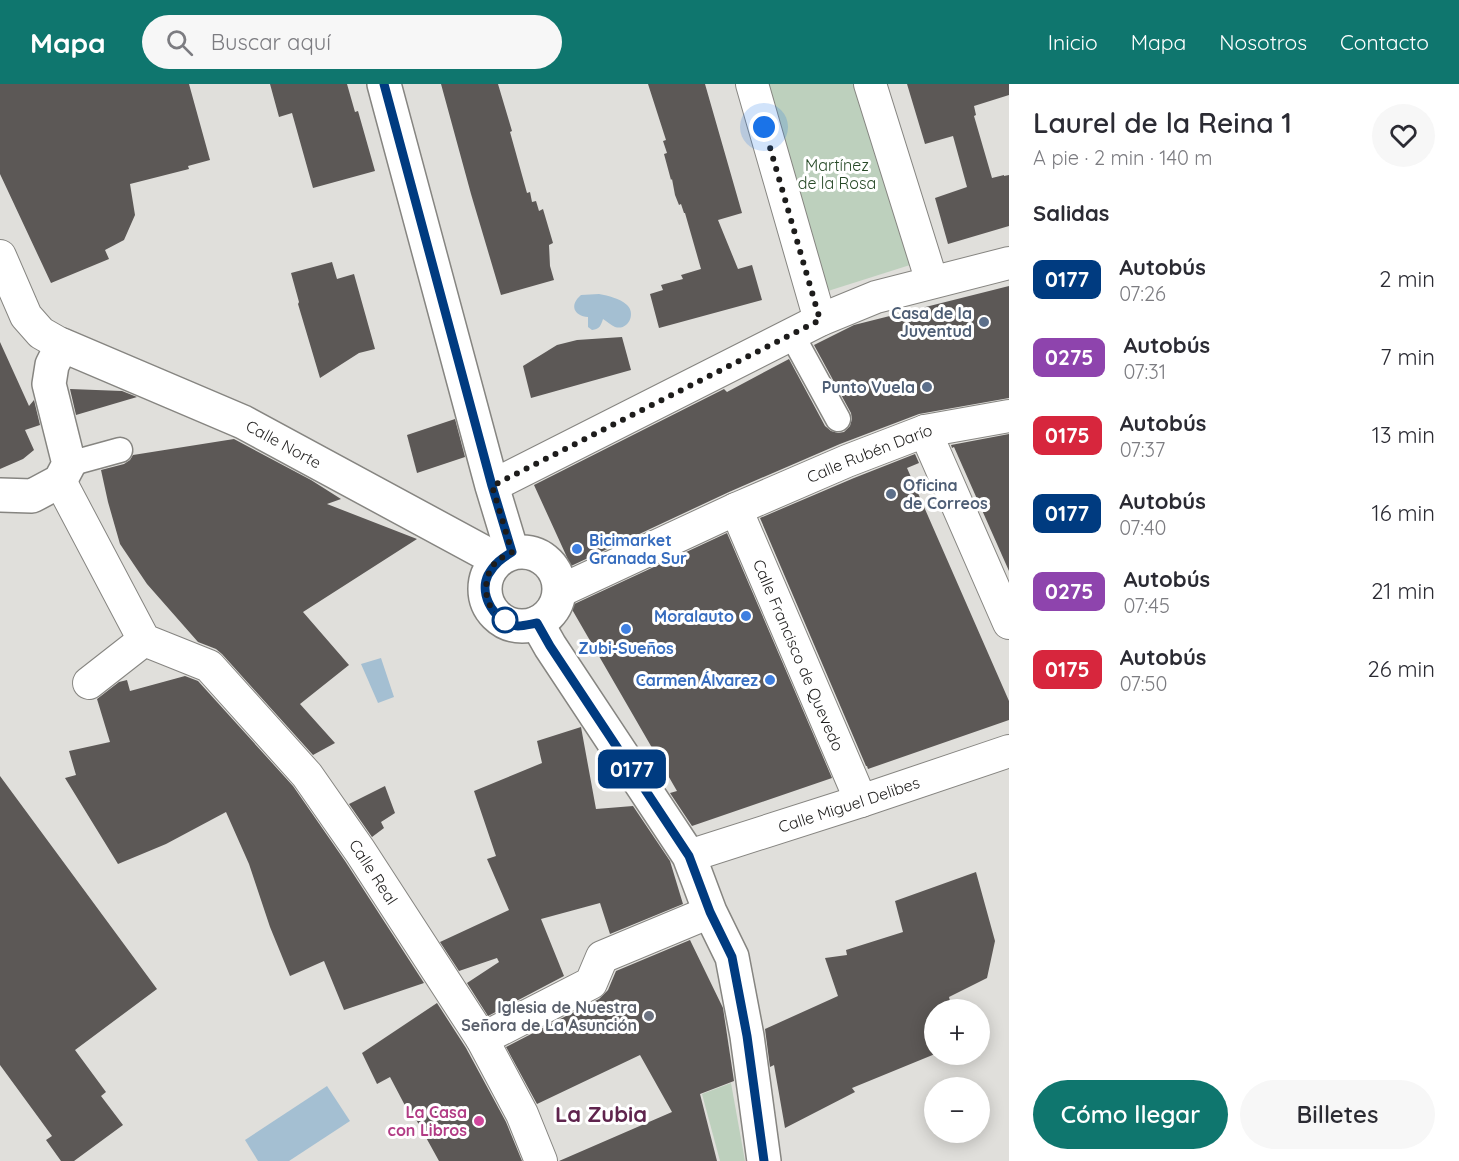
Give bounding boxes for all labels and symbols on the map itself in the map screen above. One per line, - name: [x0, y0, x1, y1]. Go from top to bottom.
- your location: [749, 112, 779, 142]
- park label: Martínez de la Rosa: [798, 155, 876, 193]
- place label: Casa de la Juventud: [891, 303, 972, 341]
- marker: Casa de la Juventud: [977, 315, 991, 329]
- place label: Punto Vuela: [822, 377, 915, 397]
- marker: Punto Vuela: [920, 380, 934, 394]
- street label: Calle Norte: [243, 416, 325, 472]
- street label: Calle Rubén Darío: [804, 420, 934, 487]
- place label: Oficina de Correos: [903, 475, 988, 513]
- marker: Oficina de Correos: [884, 487, 898, 501]
- place label: Bicimarket Granada Sur: [589, 530, 687, 568]
- marker: Bicimarket Granada Sur: [570, 542, 584, 556]
- street label: Calle Francisco de Quevedo: [749, 556, 848, 754]
- place label: Moralauto: [654, 606, 734, 626]
- unlabelled marker: [492, 607, 518, 633]
- marker: Moralauto: [739, 609, 753, 623]
- marker: Zubi-Sueños: [619, 622, 633, 636]
- place label: Zubi-Sueños: [578, 638, 674, 658]
- place label: Carmen Álvarez: [636, 670, 758, 690]
- marker: Carmen Álvarez: [763, 673, 777, 687]
- line badge: 0177: [590, 750, 674, 788]
- street label: Calle Miguel Delibes: [776, 772, 922, 837]
- street label: Calle Real: [345, 835, 402, 908]
- place label: Iglesia de Nuestra Señora de La Asunción: [461, 997, 637, 1035]
- marker: Iglesia de Nuestra Señora de La Asunción: [642, 1009, 656, 1023]
- district label: La Zubia: [555, 1100, 647, 1128]
- place label: La Casa con Libros: [388, 1102, 467, 1140]
- marker: La Casa con Libros: [472, 1114, 486, 1128]

